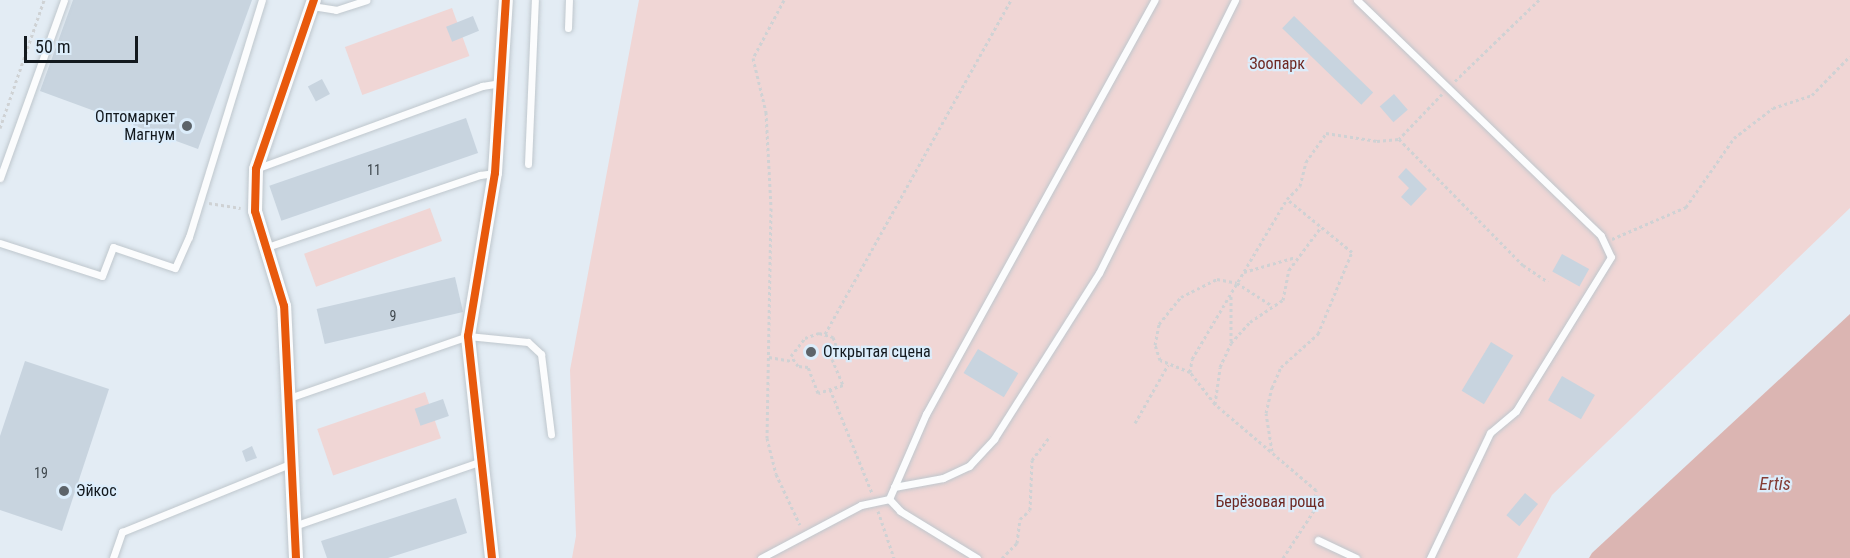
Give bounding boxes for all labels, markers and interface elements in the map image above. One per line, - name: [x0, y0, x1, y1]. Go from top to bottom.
- scale bar: [27, 24, 141, 62]
- text: 50 m: [35, 36, 70, 57]
- park label: Зоопарк: [1249, 54, 1305, 74]
- place label: Оптомаркет Магнум: [95, 107, 175, 145]
- marker: Оптомаркет Магнум: [180, 119, 194, 133]
- house number: 11: [367, 162, 381, 178]
- house number: 9: [390, 308, 396, 324]
- place label: Открытая сцена: [823, 342, 931, 362]
- marker: Открытая сцена: [804, 345, 818, 359]
- house number: 19: [34, 465, 48, 481]
- water label: Ertis: [1759, 473, 1791, 495]
- place label: Эйкос: [76, 481, 117, 501]
- marker: Эйкос: [57, 484, 71, 498]
- park label: Берёзовая роща: [1215, 492, 1325, 512]

